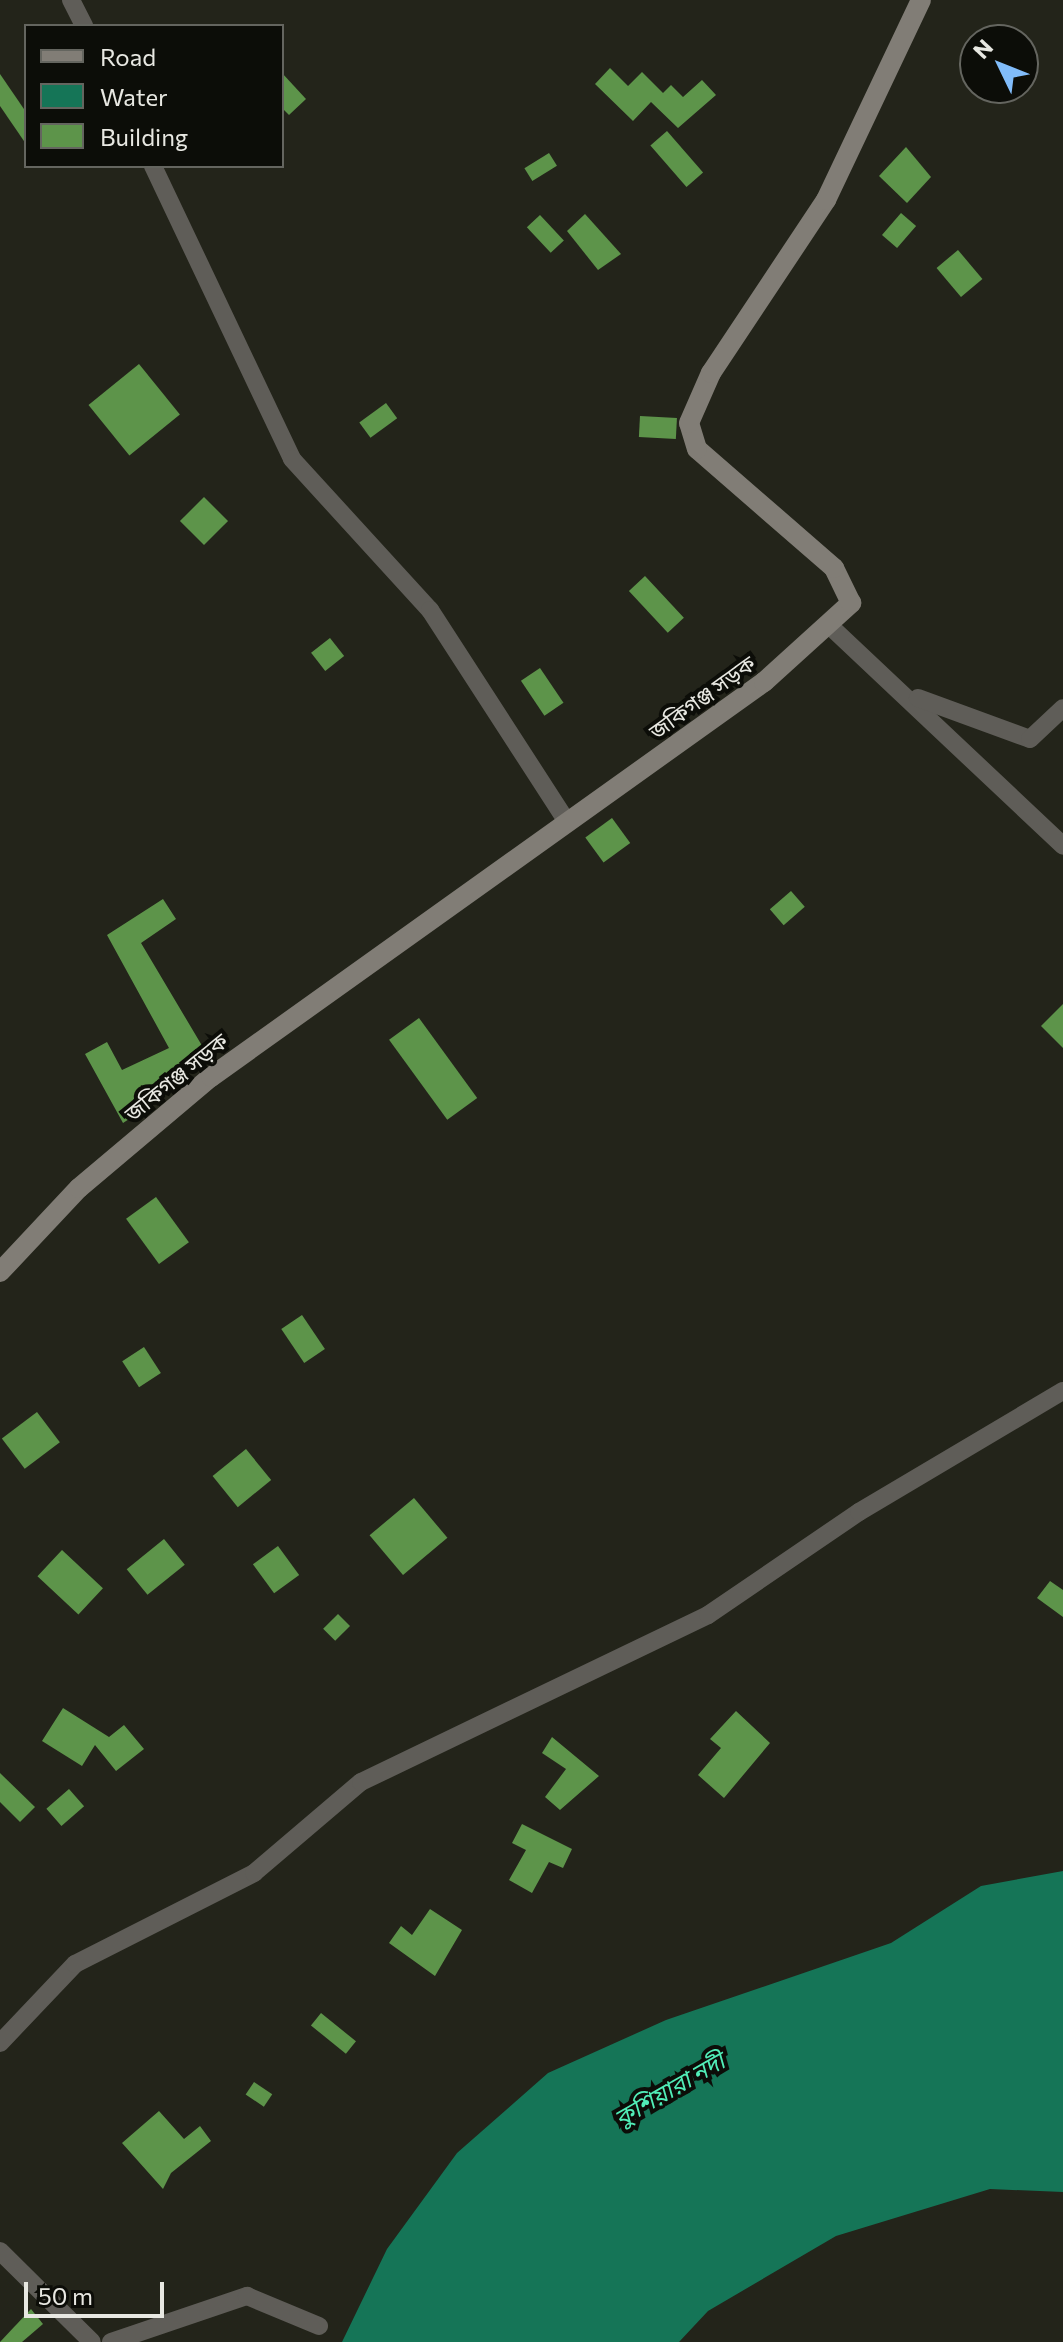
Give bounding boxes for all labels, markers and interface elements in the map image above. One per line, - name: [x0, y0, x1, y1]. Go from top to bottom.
- legend: [24, 24, 284, 168]
- north arrow: [959, 24, 1039, 104]
- text: N: [967, 33, 998, 64]
- text: Road: [100, 42, 156, 71]
- text: Water: [100, 82, 168, 111]
- text: Building: [100, 122, 188, 151]
- street label: জকিগঞ্জ সড়ক: [644, 650, 760, 744]
- street label: জকিগঞ্জ সড়ক: [119, 1027, 233, 1127]
- water label: কুশিয়ারা নদী: [609, 2046, 729, 2132]
- scale bar: [28, 2266, 168, 2316]
- text: 50 m: [38, 2281, 93, 2310]

